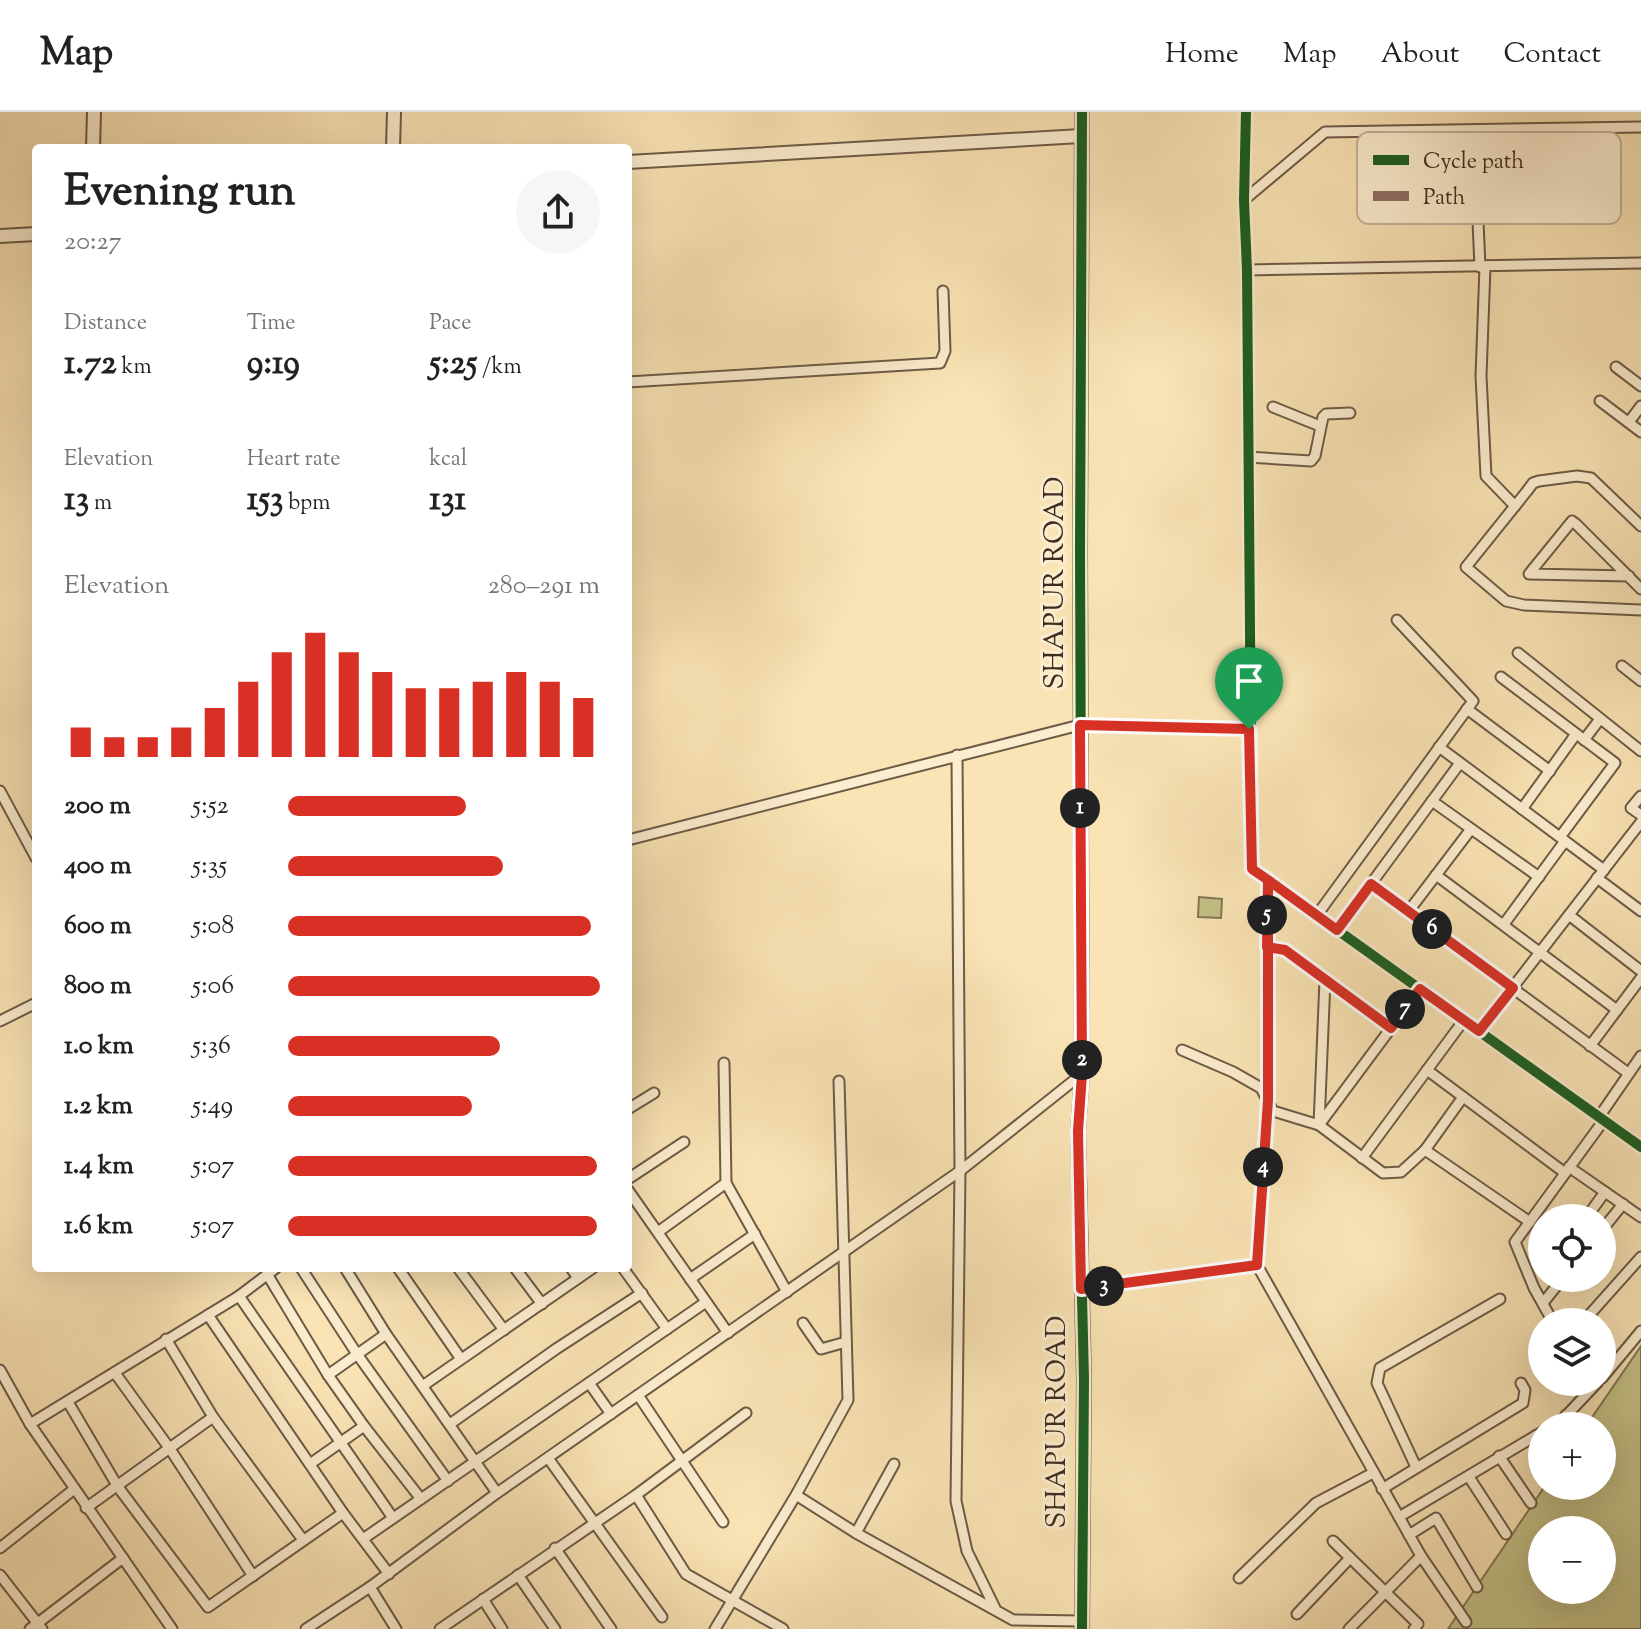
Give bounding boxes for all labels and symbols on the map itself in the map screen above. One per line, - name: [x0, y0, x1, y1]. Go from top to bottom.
- legend: [1357, 132, 1621, 224]
- text: Cycle path: [1423, 147, 1524, 179]
- text: Path: [1423, 183, 1466, 215]
- street label: SHAPUR ROAD: [1036, 477, 1076, 689]
- pin: [1215, 647, 1283, 729]
- pin: 1: [1060, 788, 1100, 828]
- pin: 5: [1247, 895, 1287, 935]
- pin: 6: [1412, 909, 1452, 949]
- pin: 7: [1385, 989, 1425, 1029]
- pin: 2: [1062, 1040, 1102, 1080]
- pin: 4: [1243, 1147, 1283, 1187]
- pin: 3: [1084, 1266, 1124, 1306]
- street label: SHAPUR ROAD: [1038, 1316, 1078, 1528]

